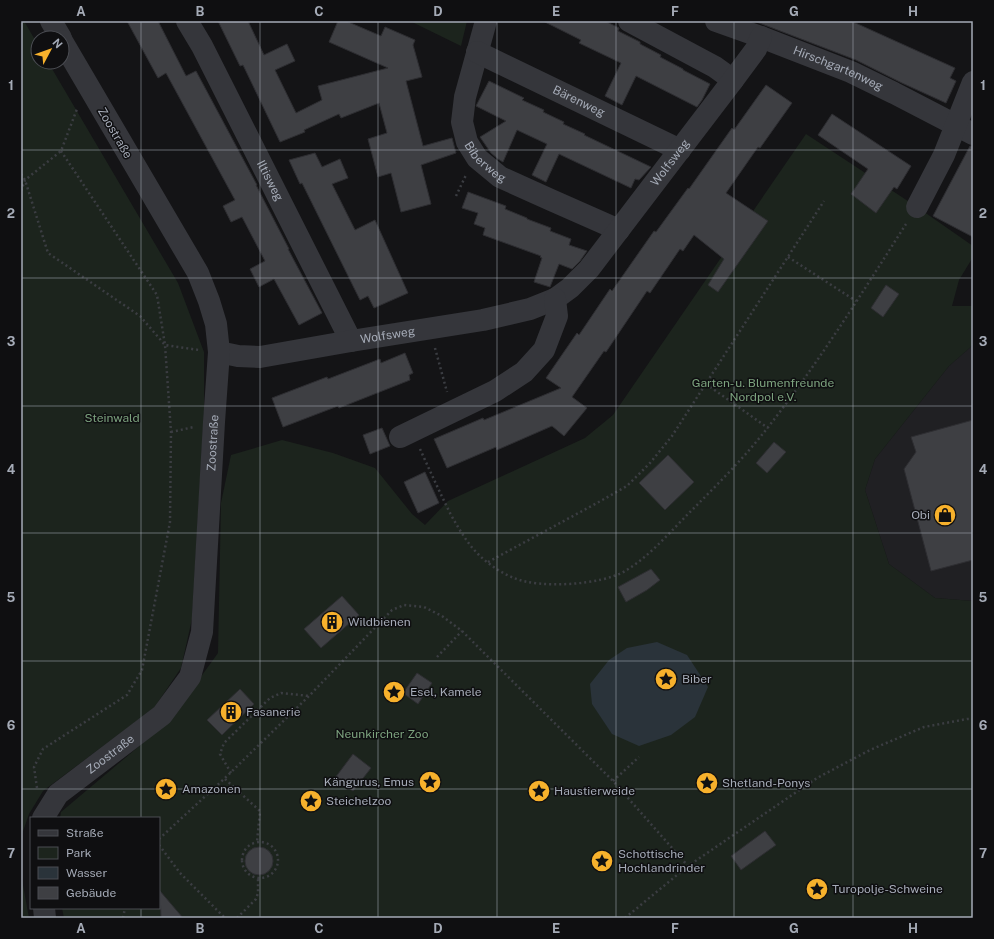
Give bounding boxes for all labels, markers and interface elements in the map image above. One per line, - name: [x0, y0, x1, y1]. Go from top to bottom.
- text: A: [76, 4, 86, 19]
- text: B: [196, 4, 205, 19]
- text: C: [314, 4, 324, 19]
- text: D: [433, 4, 443, 19]
- text: E: [552, 4, 560, 19]
- text: F: [671, 4, 679, 19]
- text: G: [789, 4, 799, 19]
- text: H: [908, 4, 918, 19]
- north arrow: [30, 30, 70, 70]
- text: N: [50, 36, 65, 51]
- street label: Hirschgartenweg: [791, 43, 885, 94]
- text: 1: [8, 78, 14, 93]
- text: 1: [980, 78, 986, 93]
- street label: Bärenweg: [550, 83, 607, 120]
- street label: Zoostraße: [95, 105, 135, 161]
- street label: Wolfsweg: [648, 136, 692, 189]
- street label: Biberweg: [461, 139, 508, 186]
- street label: Iltisweg: [254, 158, 286, 203]
- text: 2: [7, 206, 15, 221]
- text: 2: [979, 206, 987, 221]
- street label: Wolfsweg: [359, 324, 416, 346]
- text: 3: [7, 334, 16, 349]
- text: 3: [979, 334, 988, 349]
- park label: Garten- u. Blumenfreunde Nordpol e.V.: [692, 376, 835, 404]
- park label: Steinwald: [84, 411, 140, 425]
- street label: Zoostraße: [204, 414, 222, 472]
- text: 4: [7, 462, 16, 477]
- text: 4: [979, 462, 988, 477]
- shop icon: Obi: [932, 502, 958, 528]
- place label: Obi: [911, 508, 930, 522]
- text: 5: [7, 590, 16, 605]
- text: 5: [979, 590, 988, 605]
- building icon: Wildbienen: [319, 609, 345, 635]
- place label: Wildbienen: [348, 615, 411, 629]
- place icon: Biber: [653, 666, 679, 692]
- place label: Biber: [682, 672, 712, 686]
- place icon: Esel, Kamele: [381, 679, 407, 705]
- place label: Esel, Kamele: [410, 685, 482, 699]
- building icon: Fasanerie: [218, 699, 244, 725]
- place label: Fasanerie: [246, 705, 301, 719]
- text: 6: [7, 718, 16, 733]
- text: 6: [979, 718, 988, 733]
- park label: Neunkircher Zoo: [336, 727, 429, 741]
- street label: Zoostraße: [84, 731, 137, 777]
- place icon: Kängurus, Emus: [417, 769, 443, 795]
- place icon: Shetland-Ponys: [694, 770, 720, 796]
- place label: Kängurus, Emus: [324, 775, 414, 789]
- place icon: Amazonen: [153, 776, 179, 802]
- place label: Shetland-Ponys: [722, 776, 810, 790]
- place icon: Haustierweide: [526, 778, 552, 804]
- place label: Amazonen: [182, 782, 241, 796]
- place label: Haustierweide: [554, 784, 635, 798]
- place icon: Steichelzoo: [298, 788, 324, 814]
- place label: Steichelzoo: [326, 794, 391, 808]
- legend: [30, 817, 160, 909]
- text: Straße: [66, 826, 104, 840]
- text: 7: [7, 846, 15, 861]
- text: Park: [66, 846, 92, 860]
- text: 7: [979, 846, 987, 861]
- place label: Schottische Hochlandrinder: [618, 847, 705, 875]
- place icon: Schottische Hochlandrinder: [589, 848, 615, 874]
- text: Wasser: [66, 866, 107, 880]
- place icon: Turopolje-Schweine: [804, 876, 830, 902]
- place label: Turopolje-Schweine: [832, 882, 943, 896]
- text: Gebäude: [66, 886, 116, 900]
- text: A: [76, 921, 86, 936]
- text: B: [196, 921, 205, 936]
- text: C: [314, 921, 324, 936]
- text: D: [433, 921, 443, 936]
- text: E: [552, 921, 560, 936]
- text: F: [671, 921, 679, 936]
- text: G: [789, 921, 799, 936]
- text: H: [908, 921, 918, 936]

